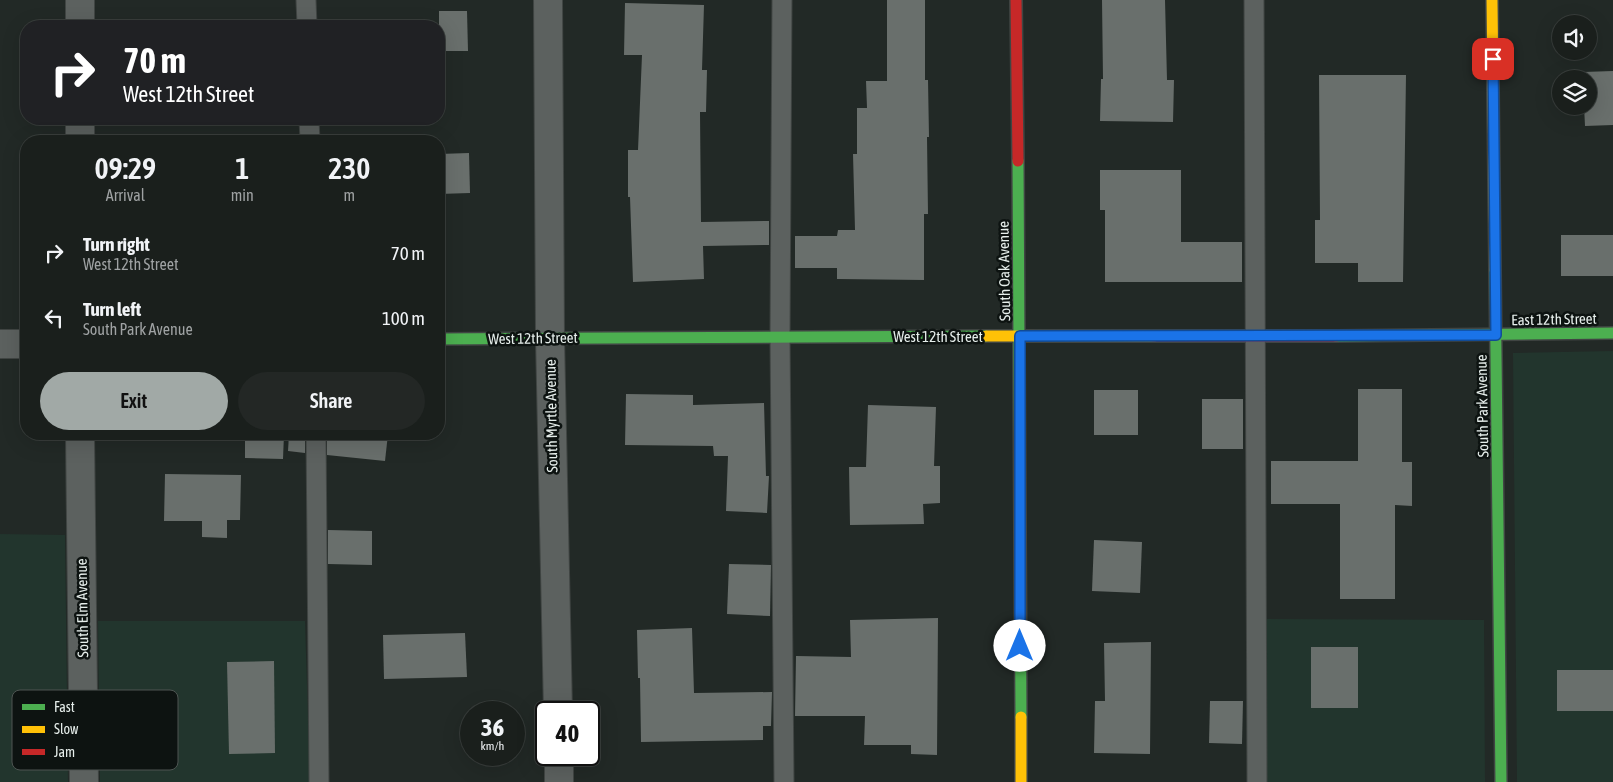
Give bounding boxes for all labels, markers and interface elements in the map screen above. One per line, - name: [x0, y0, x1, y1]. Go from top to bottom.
- map controls: [1552, 15, 1597, 115]
- button: sound: [1552, 15, 1597, 60]
- pin: [1472, 38, 1514, 80]
- icon: right: [40, 40, 105, 105]
- text: 70 m: [123, 40, 186, 80]
- icon: arrive: [1479, 45, 1507, 73]
- button: layers: [1552, 70, 1597, 115]
- text: West 12th Street: [123, 81, 254, 107]
- text: 09:29: [94, 151, 156, 185]
- text: 1: [235, 151, 249, 185]
- text: 230: [328, 151, 370, 185]
- text: Arrival: [106, 186, 145, 204]
- text: min: [231, 186, 254, 204]
- text: m: [344, 186, 355, 204]
- street label: South Oak Avenue: [995, 221, 1013, 321]
- text: Turn right: [83, 233, 150, 255]
- icon: right: [40, 239, 68, 267]
- text: 70 m: [391, 242, 425, 264]
- text: West 12th Street: [83, 255, 179, 273]
- text: Turn left: [83, 298, 141, 320]
- icon: left: [40, 304, 68, 332]
- text: 100 m: [382, 307, 425, 329]
- street label: East 12th Street: [1511, 310, 1597, 328]
- text: South Park Avenue: [83, 320, 193, 338]
- street label: West 12th Street: [893, 328, 983, 345]
- street label: West 12th Street: [488, 329, 578, 347]
- street label: South Park Avenue: [1473, 354, 1491, 458]
- street label: South Myrtle Avenue: [542, 359, 560, 473]
- button: Exit: [40, 372, 228, 430]
- button: Share: [238, 372, 425, 430]
- street label: South Elm Avenue: [73, 558, 91, 658]
- position arrow: [993, 619, 1045, 671]
- legend: [12, 690, 178, 770]
- text: Fast: [54, 699, 75, 715]
- speed limit sign: 40: [535, 701, 600, 766]
- text: 36: [481, 713, 504, 741]
- text: Slow: [54, 721, 79, 737]
- text: km/h: [481, 739, 504, 753]
- text: Jam: [54, 744, 75, 760]

